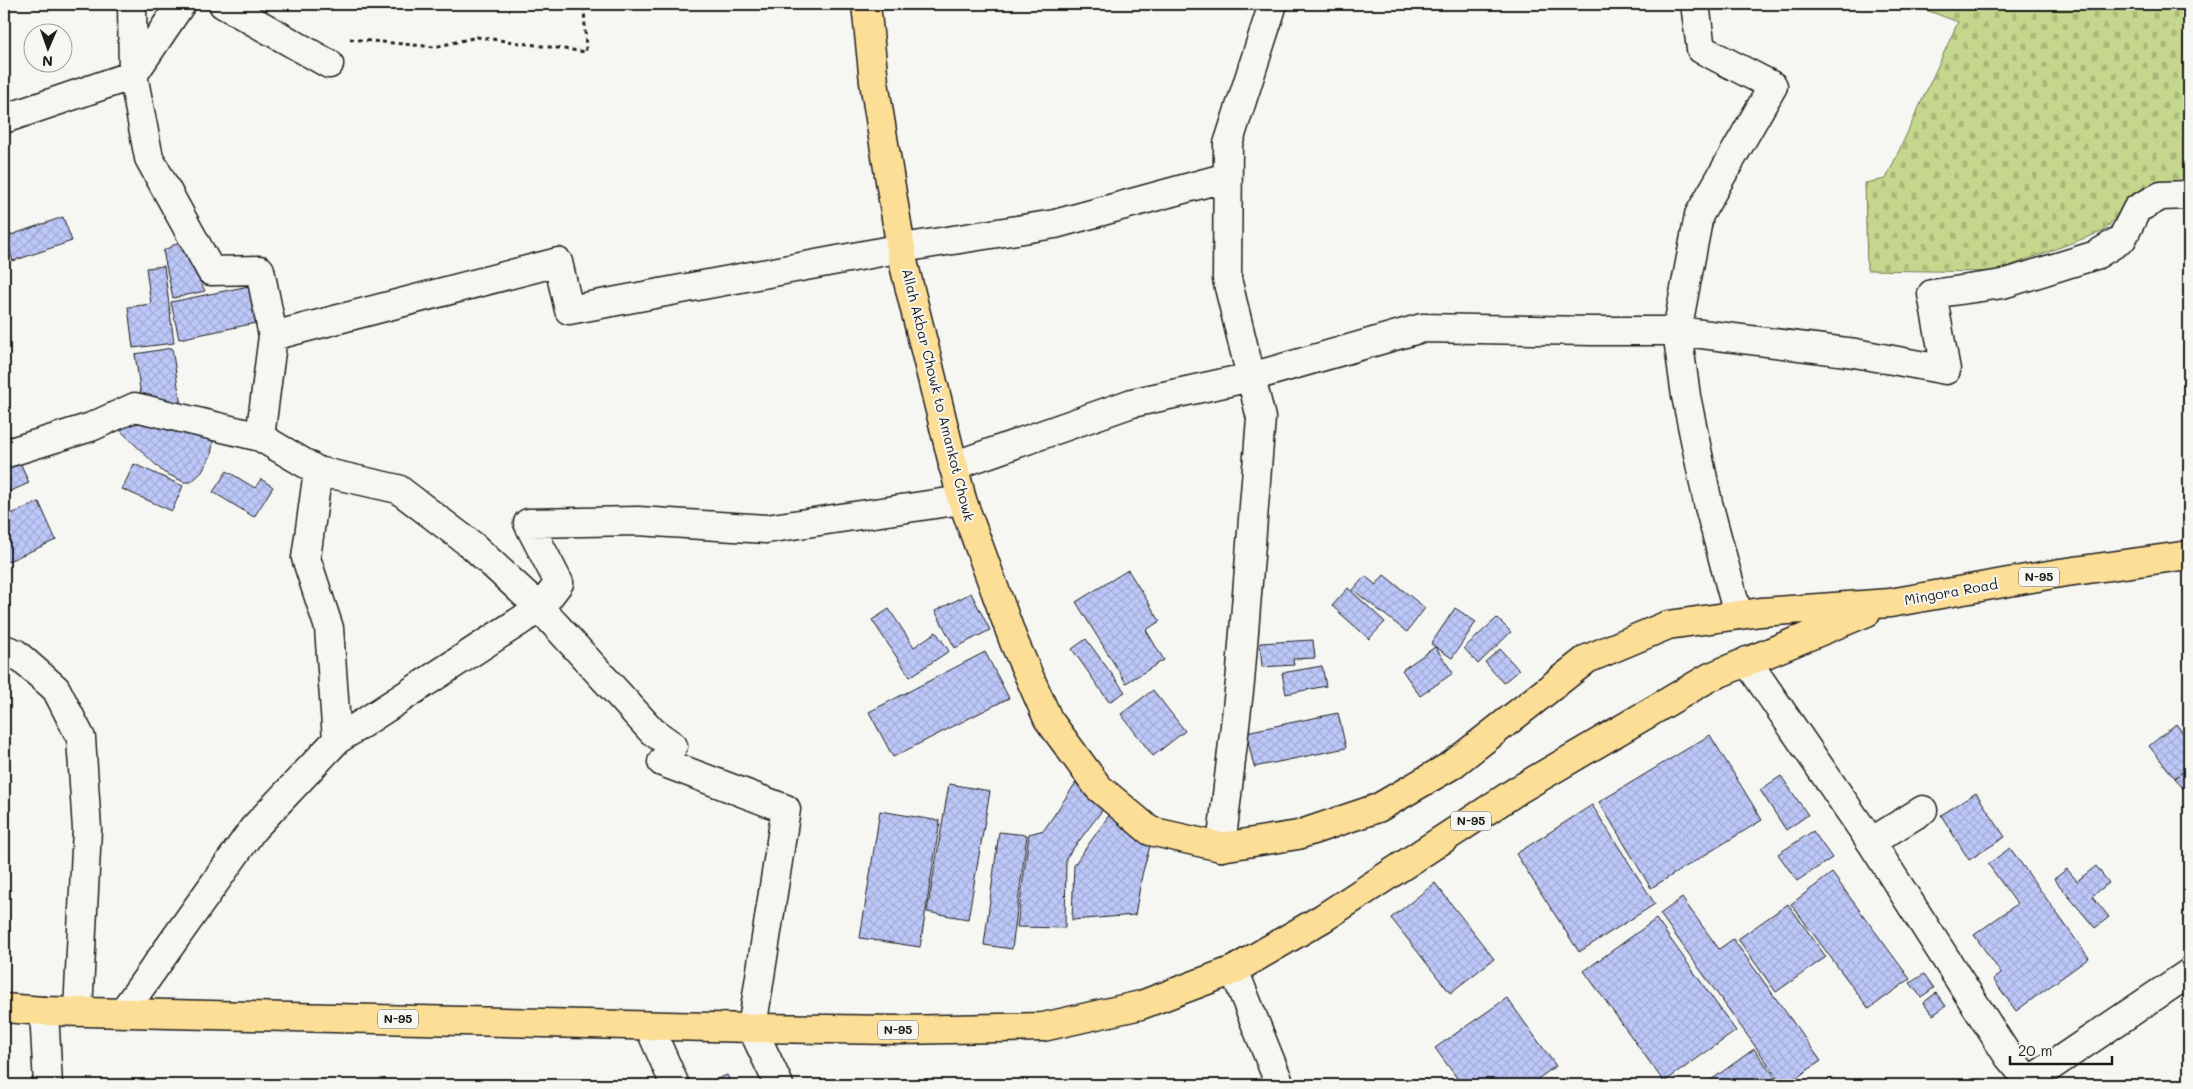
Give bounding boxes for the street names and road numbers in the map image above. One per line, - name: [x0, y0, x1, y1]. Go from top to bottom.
- street label: Allah Akbar Chowk to Amankot Chowk: [898, 266, 979, 523]
- road number: N-95: [2019, 568, 2059, 586]
- street label: Mingora Road: [1903, 574, 1999, 609]
- road number: N-95: [1451, 811, 1491, 830]
- road number: N-95: [378, 1010, 418, 1028]
- road number: N-95: [878, 1020, 918, 1040]

